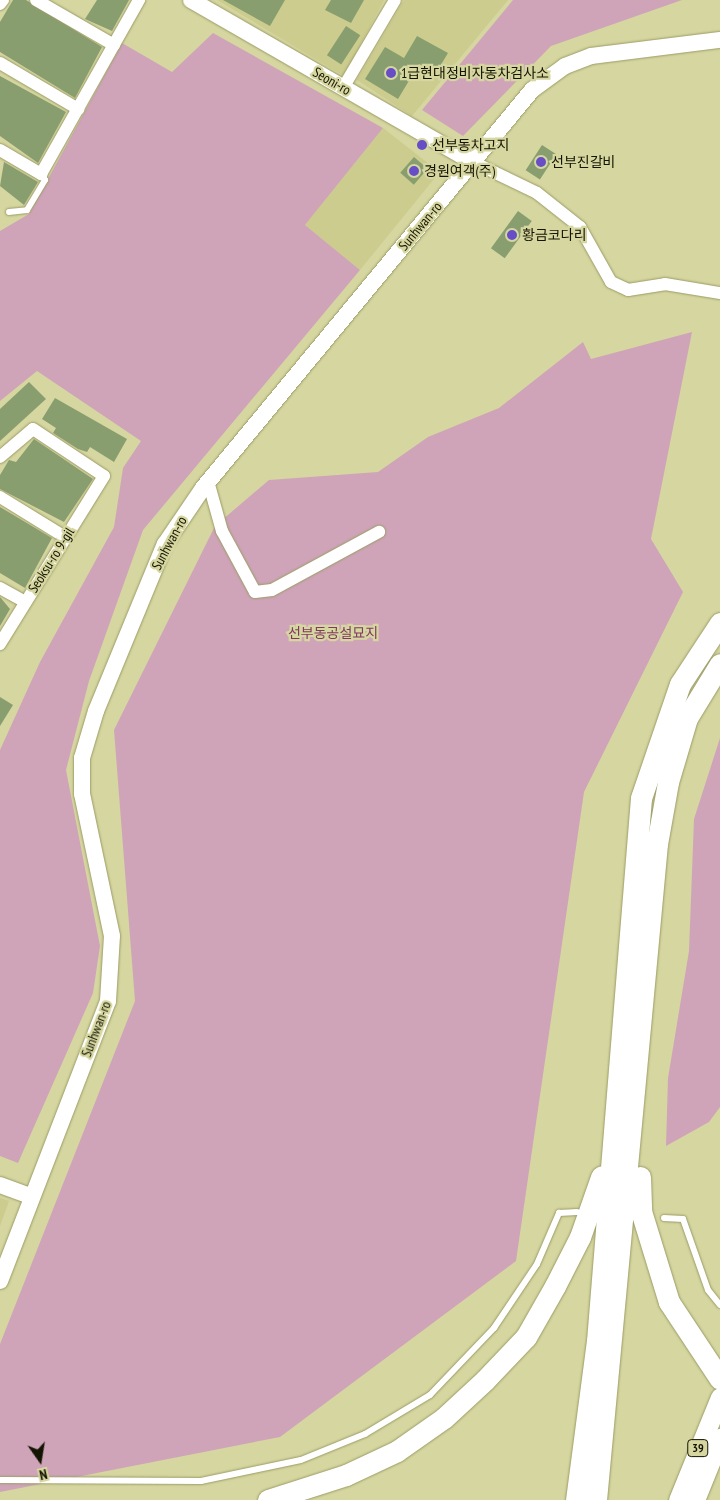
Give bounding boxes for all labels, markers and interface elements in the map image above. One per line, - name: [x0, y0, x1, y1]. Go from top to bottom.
- street label: Seoni-ro: [310, 64, 354, 98]
- place label: 1급현대정비자동차검사소: [401, 65, 549, 81]
- marker: 1급현대정비자동차검사소: [385, 67, 397, 79]
- place label: 선부동차고지: [432, 137, 509, 153]
- marker: 선부동차고지: [416, 139, 428, 151]
- place label: 선부진갈비: [551, 154, 615, 170]
- marker: 선부진갈비: [535, 156, 547, 168]
- place label: 경원여객(주): [424, 163, 495, 179]
- marker: 경원여객(주): [408, 165, 420, 177]
- street label: Sunhwan-ro: [395, 198, 445, 254]
- place label: 황금코다리: [522, 227, 586, 243]
- marker: 황금코다리: [506, 229, 518, 241]
- street label: Sunhwan-ro: [148, 513, 190, 573]
- street label: Seoksu-ro 9-gil: [24, 524, 78, 596]
- park label: 선부동공설묘지: [288, 625, 378, 641]
- street label: Sunhwan-ro: [78, 999, 114, 1059]
- north arrow: [15, 1435, 65, 1485]
- road number: 39: [687, 1439, 709, 1458]
- text: N: [38, 1465, 49, 1484]

